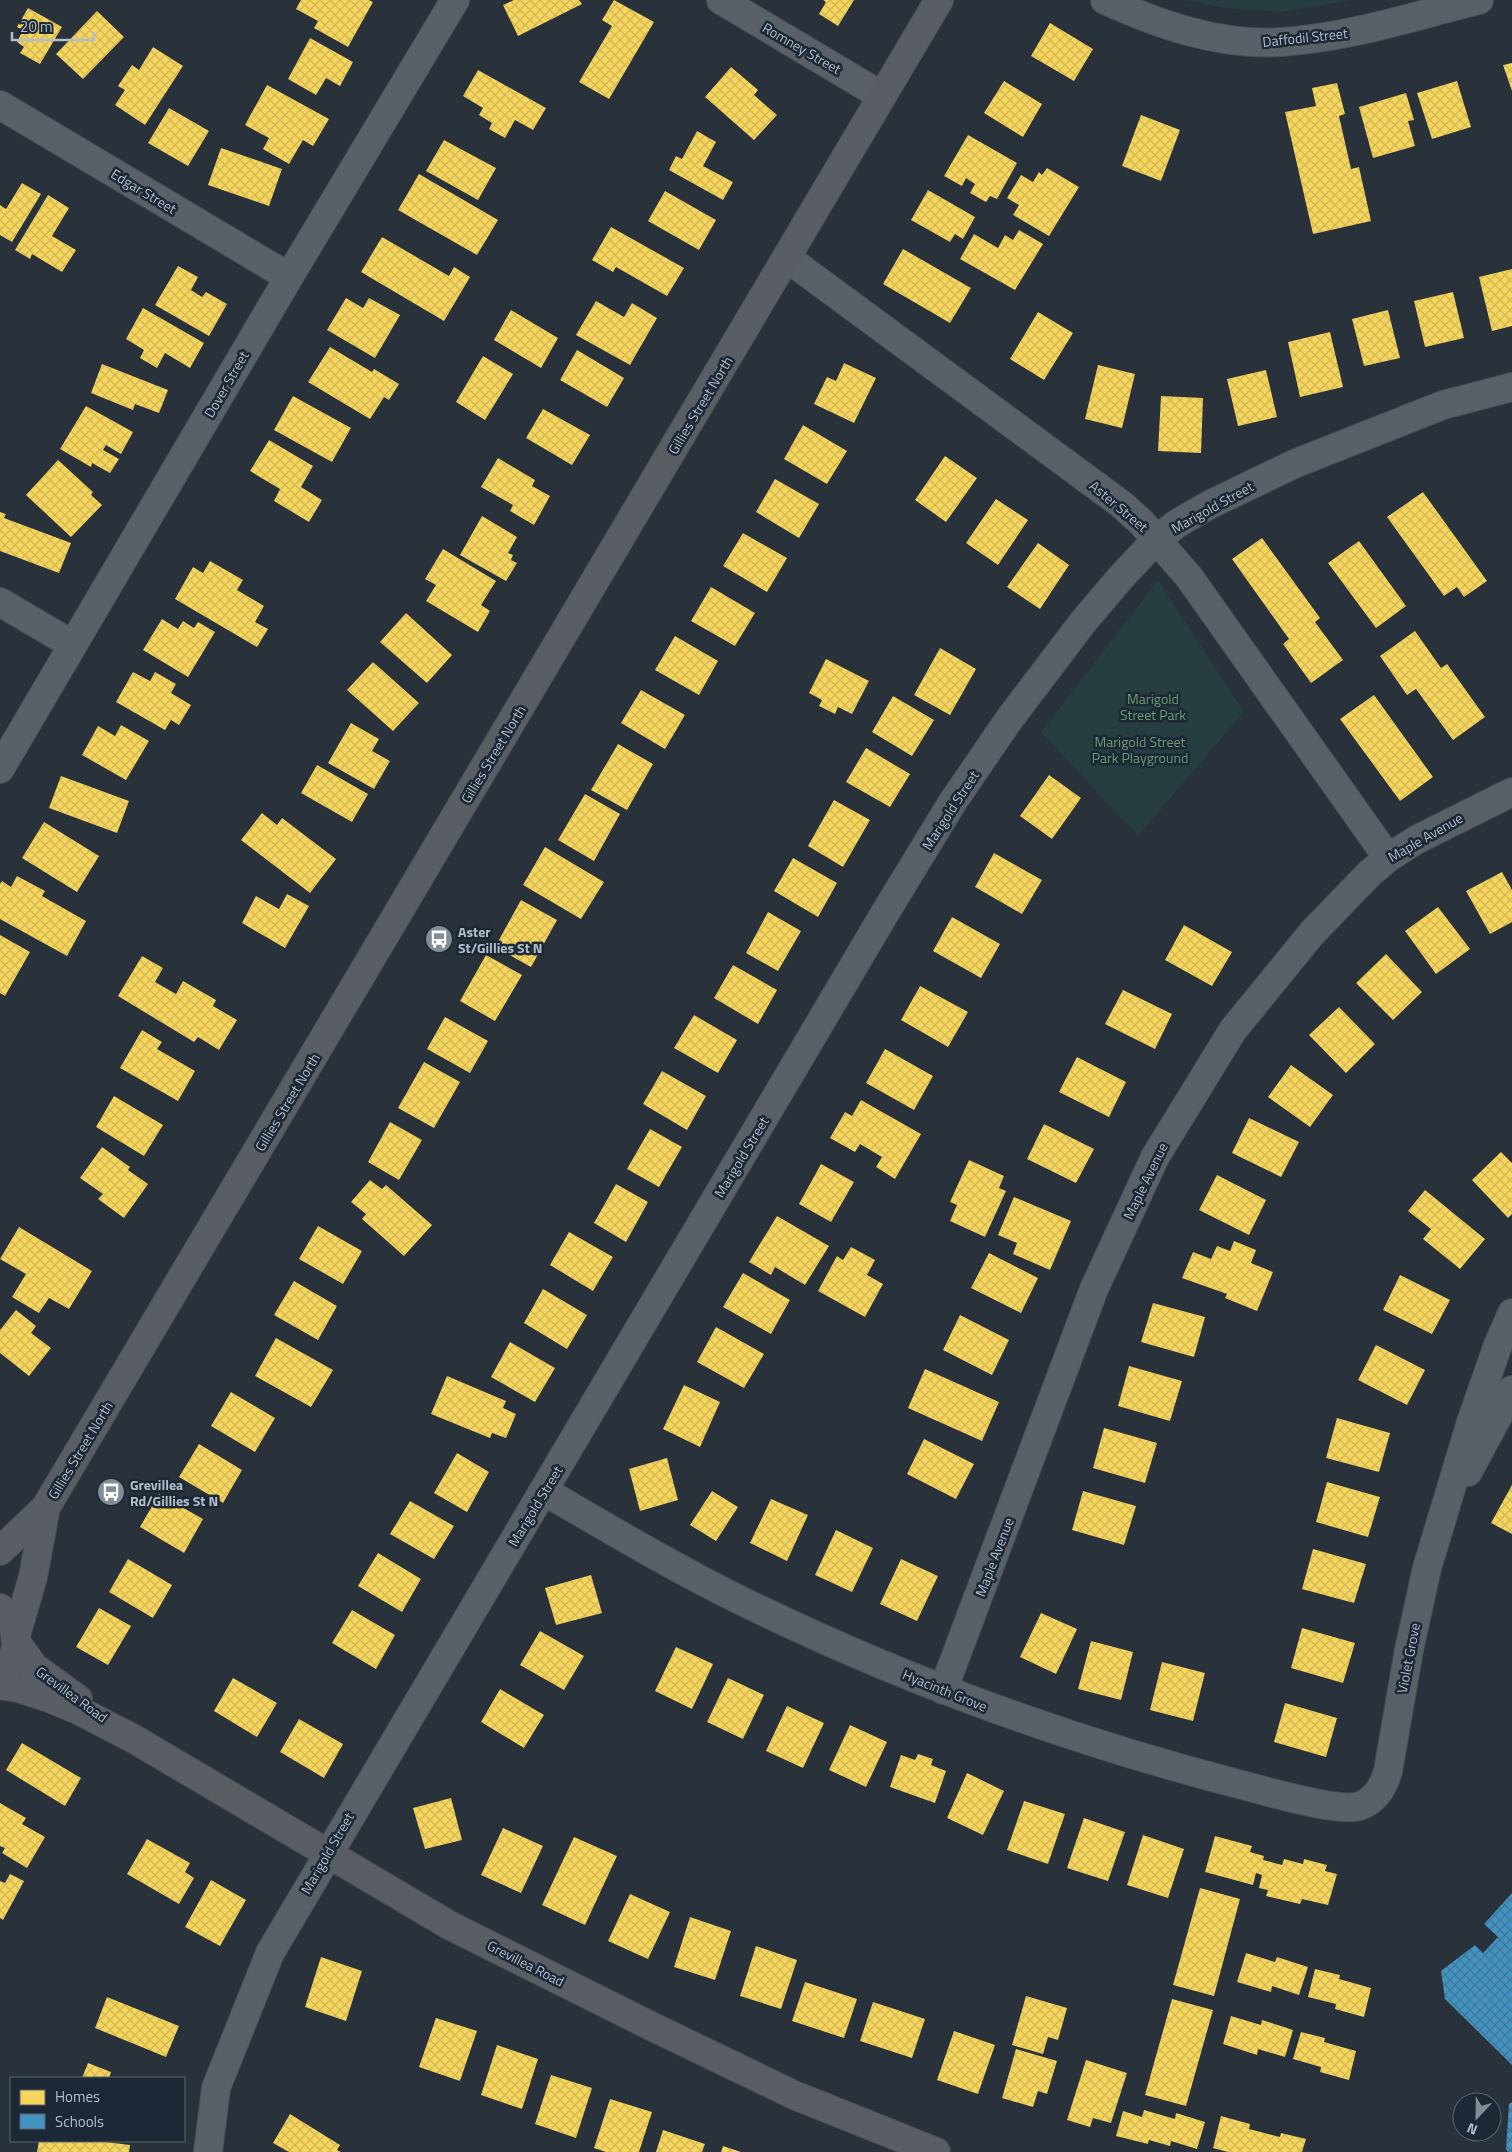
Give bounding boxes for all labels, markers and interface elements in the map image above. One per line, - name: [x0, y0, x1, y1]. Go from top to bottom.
- scale bar: [12, 10, 95, 42]
- text: 20 m: [20, 15, 53, 38]
- street label: Romney Street: [759, 17, 845, 79]
- street label: Daffodil Street: [1261, 22, 1349, 52]
- street label: Edgar Street: [107, 163, 181, 219]
- street label: Dover Street: [198, 347, 254, 421]
- street label: Gillies Street North: [662, 352, 738, 458]
- street label: Aster Street: [1085, 475, 1153, 537]
- street label: Marigold Street: [1167, 476, 1257, 538]
- park label: Marigold Street Park: [1120, 688, 1186, 725]
- street label: Gillies Street North: [455, 701, 531, 807]
- park label: Marigold Street Park Playground: [1092, 731, 1188, 768]
- street label: Marigold Street: [916, 766, 984, 854]
- street label: Maple Avenue: [1384, 807, 1466, 867]
- place label: Aster St/Gillies St N: [458, 921, 543, 958]
- bus stop icon: Aster St/Gillies St N: [424, 924, 454, 954]
- street label: Gillies Street North: [249, 1049, 325, 1155]
- street label: Marigold Street: [709, 1112, 773, 1201]
- street label: Maple Avenue: [1117, 1139, 1173, 1223]
- street label: Gillies Street North: [42, 1397, 118, 1503]
- street label: Marigold Street: [503, 1461, 567, 1550]
- place label: Grevillea Rd/Gillies St N: [130, 1474, 218, 1511]
- bus stop icon: Grevillea Rd/Gillies St N: [96, 1477, 126, 1507]
- street label: Maple Avenue: [969, 1514, 1019, 1600]
- street label: Violet Grove: [1391, 1621, 1425, 1695]
- street label: Grevillea Road: [32, 1661, 112, 1727]
- street label: Hyacinth Grove: [900, 1663, 990, 1717]
- street label: Marigold Street: [295, 1808, 359, 1898]
- street label: Grevillea Road: [484, 1935, 568, 1991]
- legend: [10, 2077, 185, 2142]
- text: Homes: [55, 2085, 100, 2108]
- north arrow: [1452, 2092, 1502, 2142]
- text: Schools: [55, 2110, 104, 2133]
- text: N: [1464, 2118, 1480, 2141]

